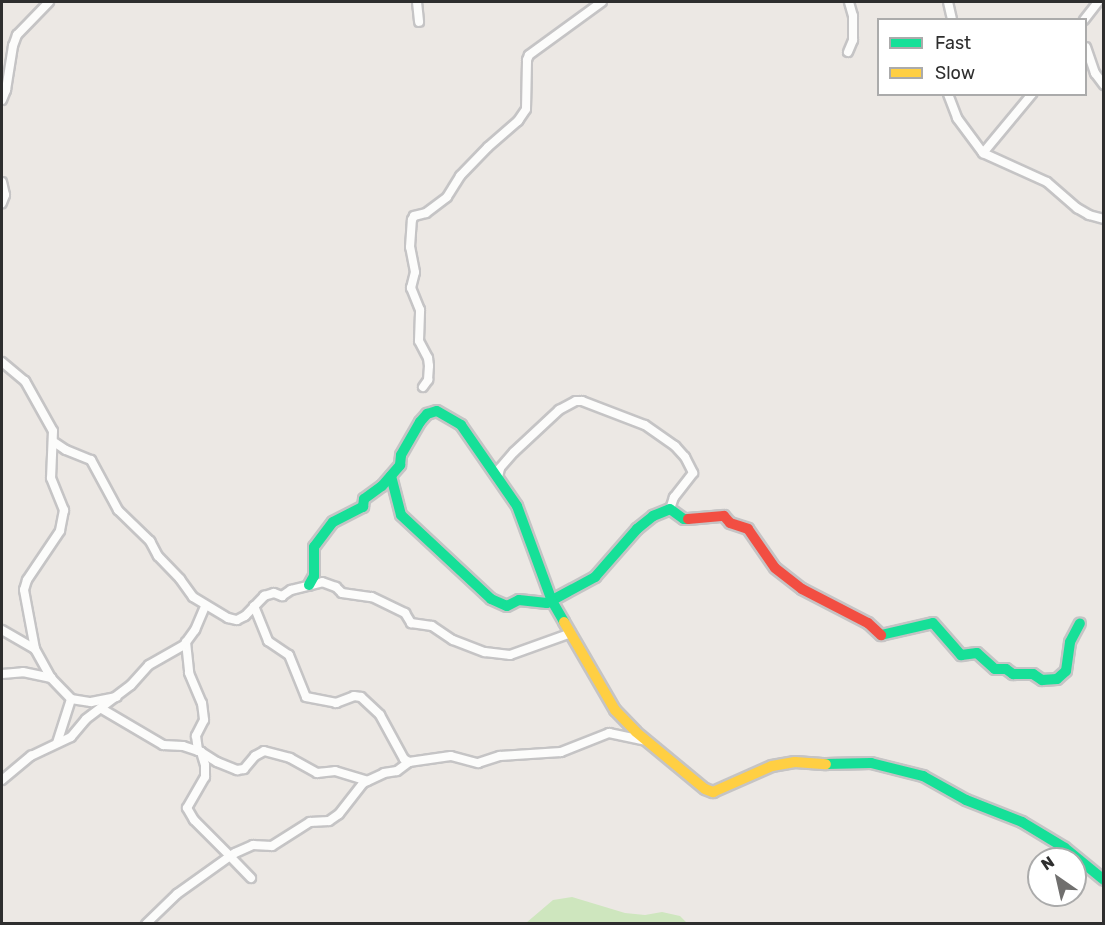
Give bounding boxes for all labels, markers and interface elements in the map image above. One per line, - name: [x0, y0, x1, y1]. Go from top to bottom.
- legend: [877, 18, 1087, 96]
- text: Fast: [935, 32, 971, 54]
- text: Slow: [935, 62, 975, 84]
- north arrow: [1027, 847, 1087, 907]
- text: N: [1038, 852, 1058, 874]

